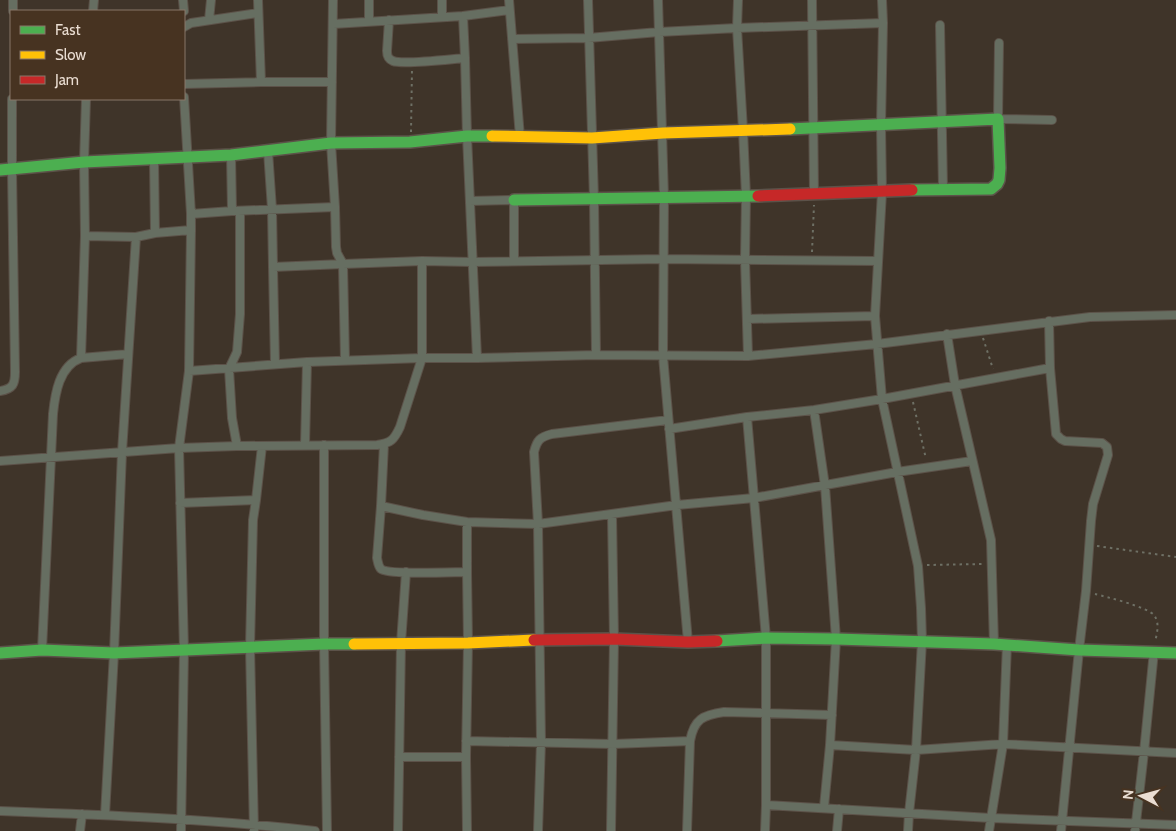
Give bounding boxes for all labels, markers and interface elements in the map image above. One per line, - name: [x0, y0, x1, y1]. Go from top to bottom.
- legend: [10, 10, 185, 100]
- text: Fast: [55, 21, 80, 39]
- text: Slow: [55, 46, 86, 64]
- text: Jam: [54, 71, 79, 89]
- north arrow: [1116, 771, 1166, 821]
- text: N: [1119, 789, 1138, 801]

